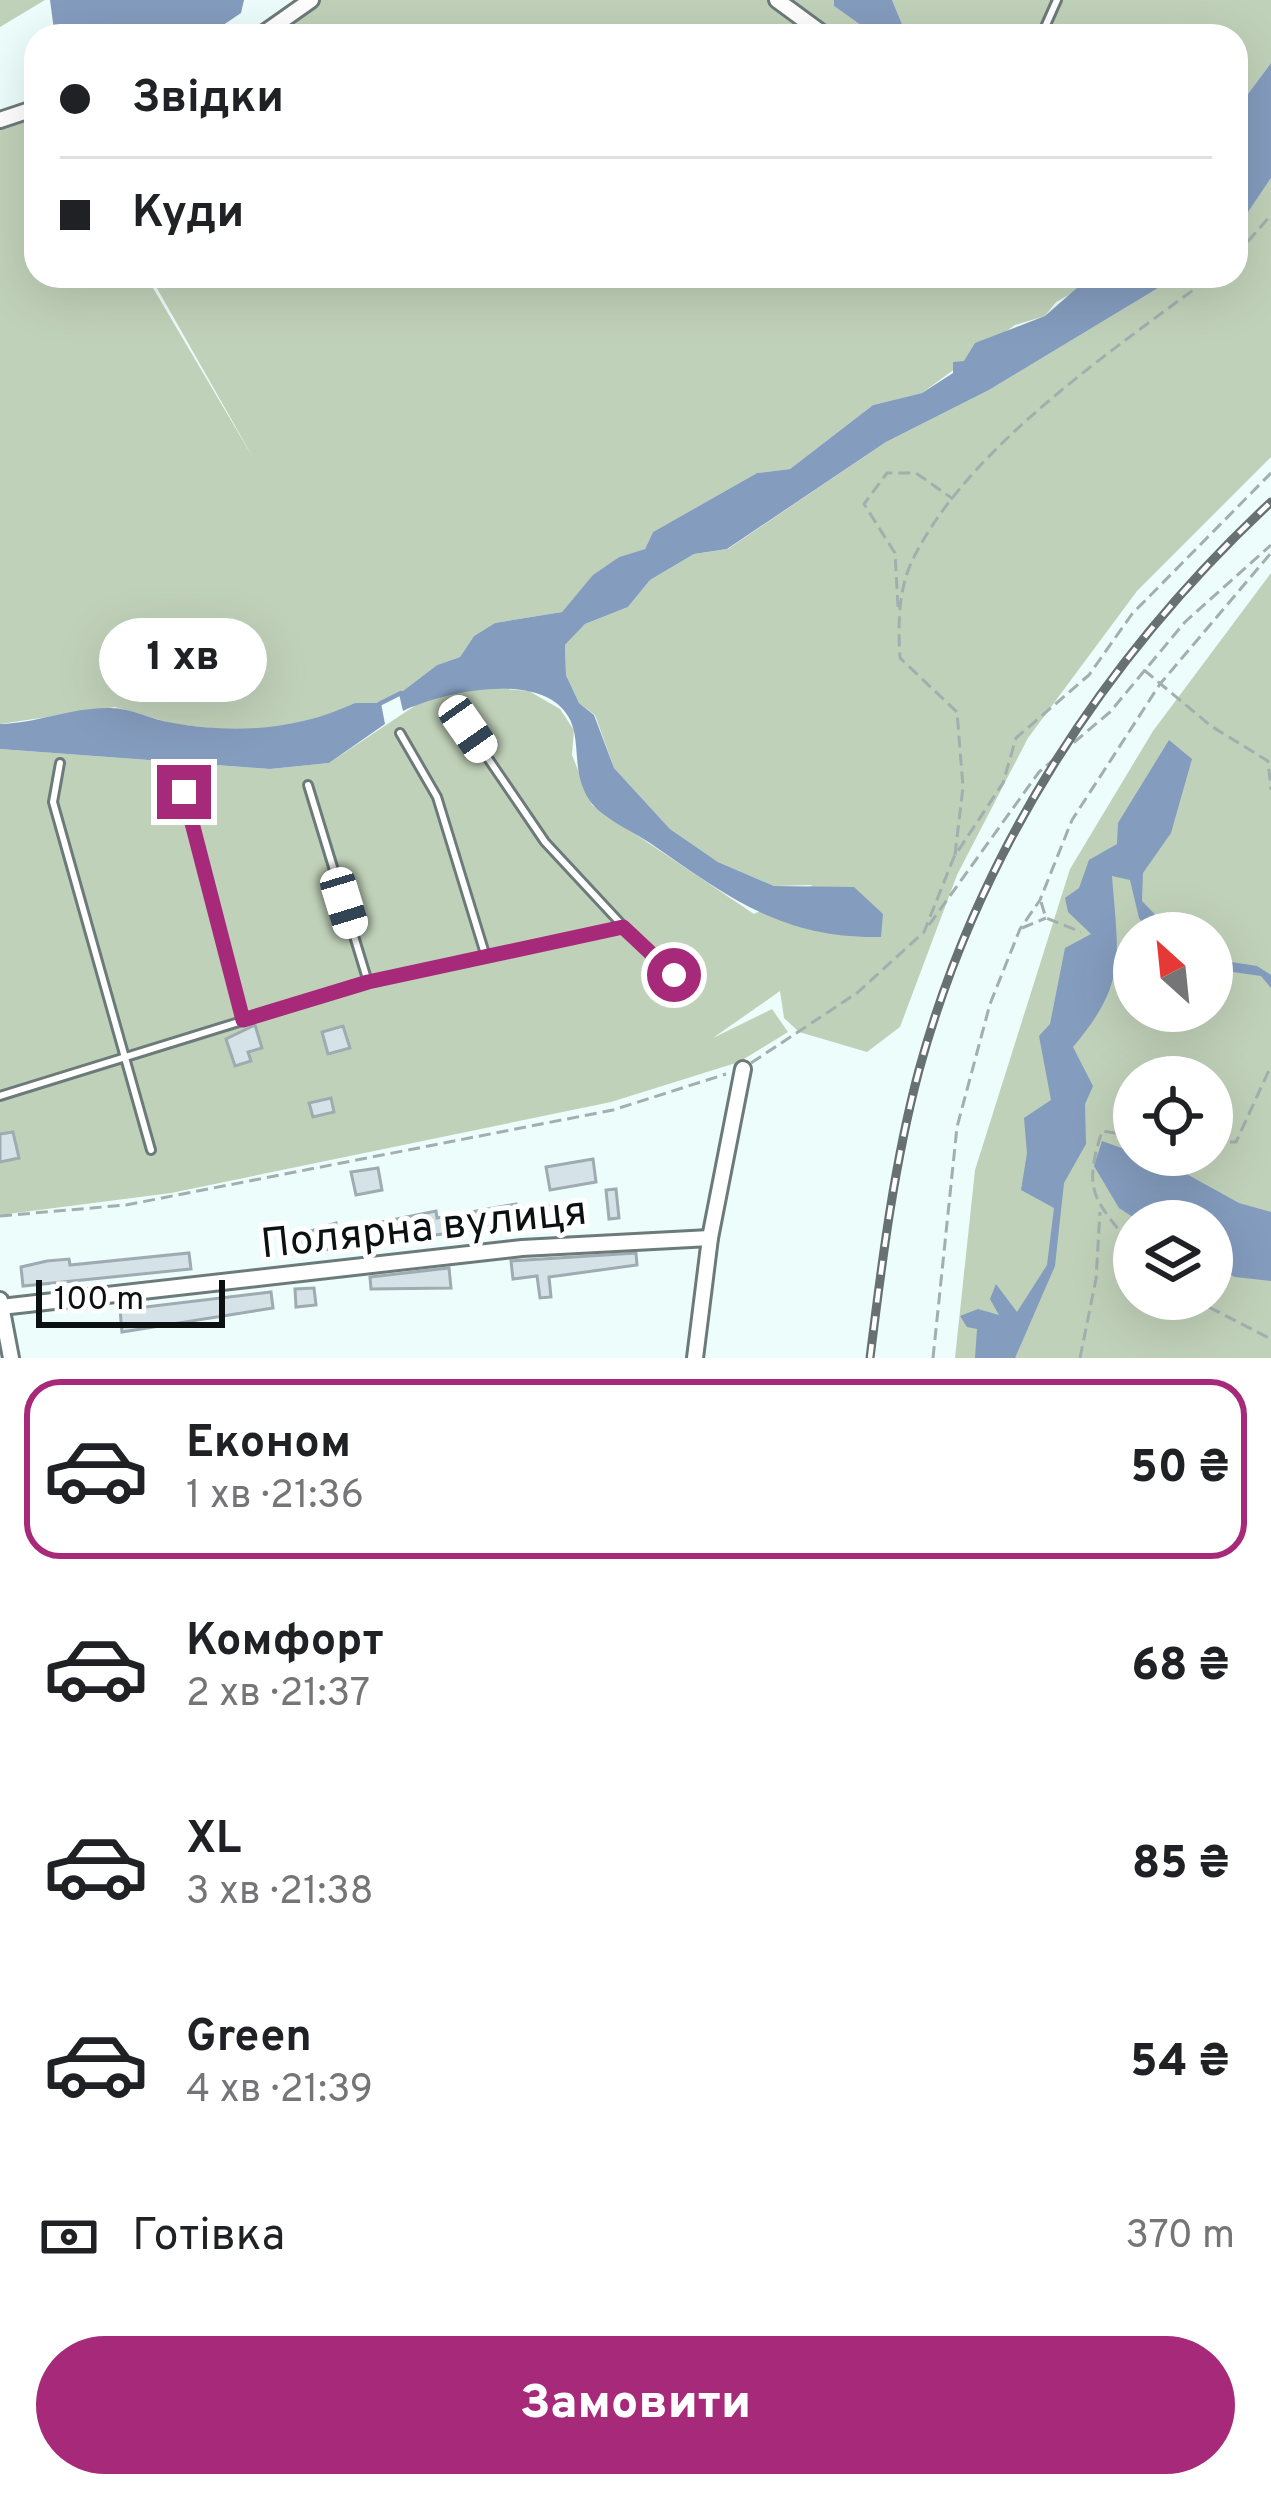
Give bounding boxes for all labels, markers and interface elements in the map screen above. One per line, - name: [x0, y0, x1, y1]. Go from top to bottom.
- text: Звідки: [132, 71, 284, 128]
- text: Куди: [132, 186, 244, 243]
- callout: 1 хв: [100, 618, 268, 702]
- text: 1 хв: [147, 635, 219, 684]
- car: [433, 689, 503, 769]
- route end: [157, 765, 211, 819]
- car: [316, 863, 372, 943]
- north arrow: [1113, 912, 1233, 1032]
- map controls: [1113, 912, 1233, 1320]
- route start: [647, 948, 701, 1002]
- button: locate: [1113, 1056, 1233, 1176]
- street label: Полярна вулиця: [258, 1187, 590, 1273]
- button: layers: [1113, 1200, 1233, 1320]
- scale bar: [36, 1274, 225, 1327]
- text: 100 m: [54, 1280, 144, 1322]
- icon: car: [42, 1415, 150, 1523]
- text: Економ: [186, 1416, 351, 1473]
- text: 50 ₴: [1131, 1441, 1229, 1498]
- text: 1 хв · 21:36: [186, 1473, 364, 1522]
- icon: car: [42, 1613, 150, 1721]
- text: Комфорт: [186, 1614, 384, 1671]
- text: 68 ₴: [1131, 1639, 1229, 1696]
- text: 2 хв · 21:37: [186, 1671, 370, 1720]
- icon: car: [42, 1811, 150, 1919]
- text: XL: [186, 1812, 241, 1869]
- text: 85 ₴: [1132, 1837, 1229, 1894]
- text: 3 хв · 21:38: [186, 1869, 374, 1918]
- icon: car: [42, 2009, 150, 2117]
- text: Green: [186, 2010, 312, 2067]
- text: 54 ₴: [1130, 2035, 1229, 2092]
- text: 4 хв · 21:39: [186, 2067, 373, 2116]
- icon: cash: [36, 2204, 102, 2270]
- text: Готівка: [132, 2209, 285, 2266]
- text: 370 m: [1125, 2213, 1235, 2262]
- button: Замовити: [36, 2336, 1235, 2474]

